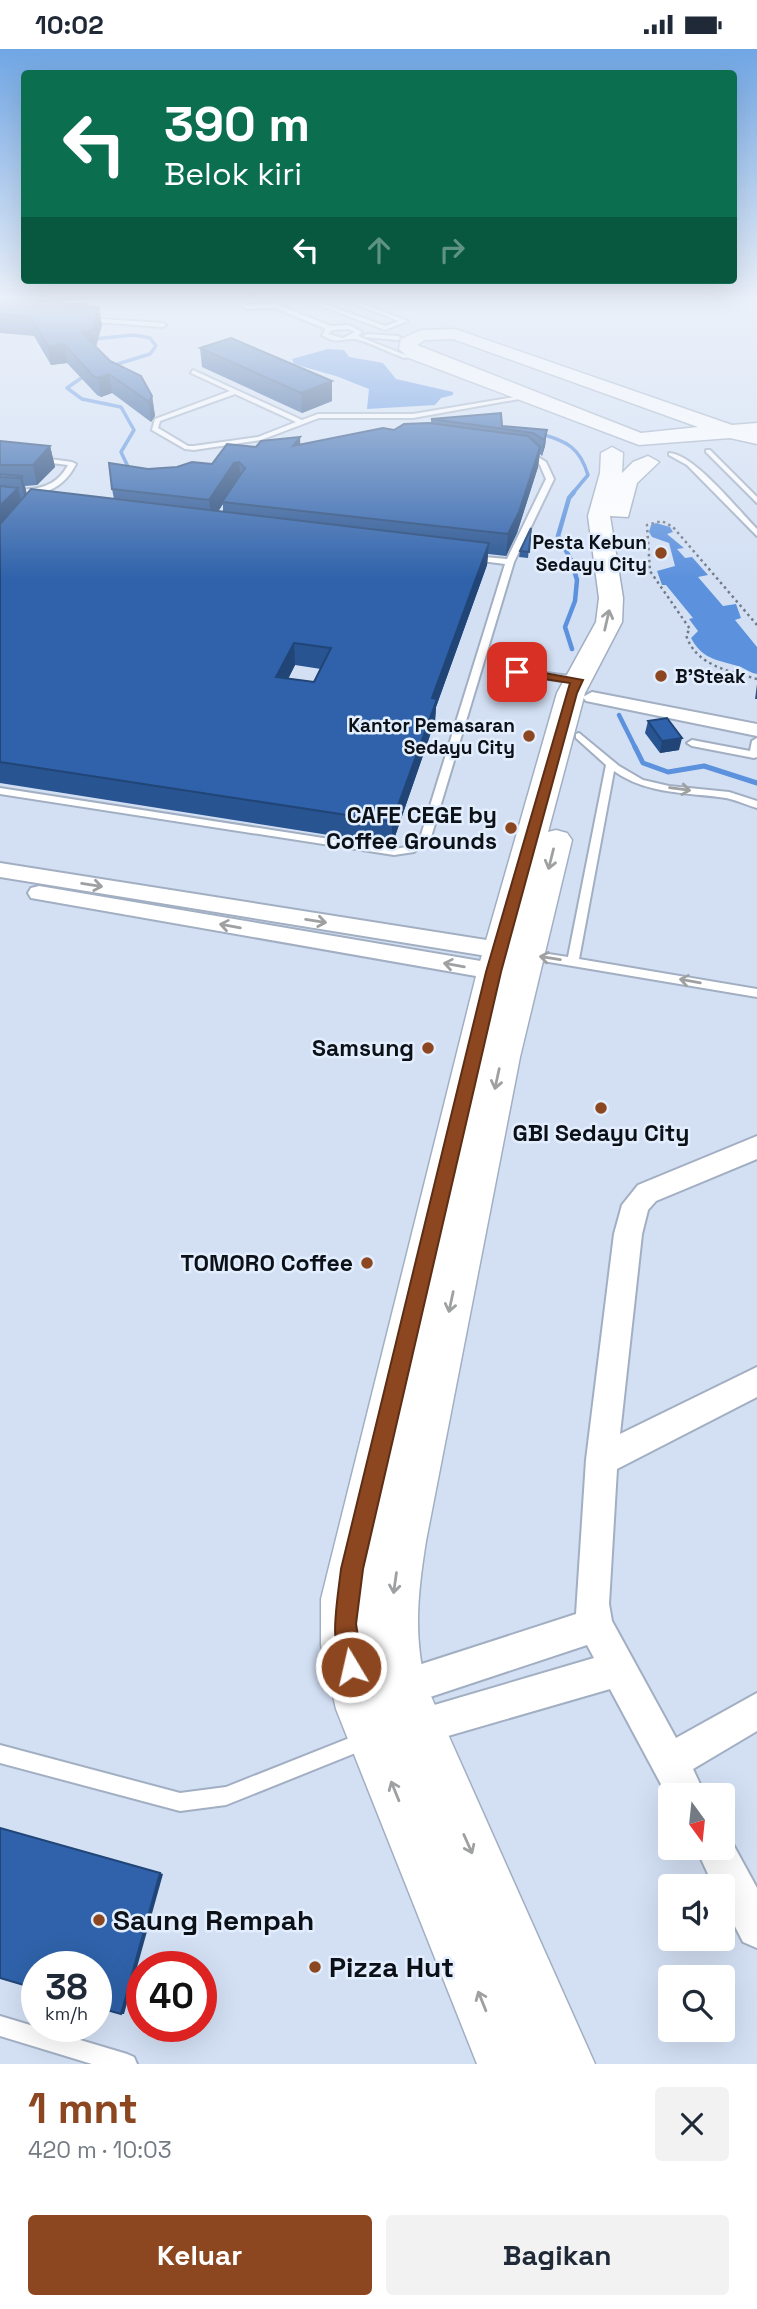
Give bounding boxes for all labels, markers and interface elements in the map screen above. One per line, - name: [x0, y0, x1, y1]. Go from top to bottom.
- text: 10:02: [35, 8, 104, 42]
- text: 390 m: [164, 93, 310, 155]
- icon: left: [49, 98, 140, 189]
- text: Belok kiri: [164, 154, 302, 194]
- icon: left: [287, 231, 325, 269]
- icon: ahead: [360, 231, 398, 269]
- icon: right: [433, 231, 471, 269]
- place label: Pesta Kebun Sedayu City: [532, 530, 647, 577]
- marker: Pesta Kebun Sedayu City: [653, 545, 669, 561]
- one-way arrow: [601, 609, 615, 632]
- pin: [487, 642, 547, 702]
- icon: arrive: [498, 653, 536, 691]
- place label: B'Steak: [675, 664, 746, 689]
- marker: B'Steak: [653, 668, 669, 684]
- place label: Kantor Pemasaran Sedayu City: [348, 713, 515, 760]
- marker: Kantor Pemasaran Sedayu City: [521, 728, 537, 744]
- one-way arrow: [669, 782, 691, 795]
- place label: CAFE CEGE by Coffee Grounds: [326, 800, 497, 856]
- marker: CAFE CEGE by Coffee Grounds: [503, 820, 519, 836]
- one-way arrow: [544, 847, 557, 869]
- one-way arrow: [80, 879, 102, 892]
- one-way arrow: [304, 915, 327, 928]
- one-way arrow: [219, 919, 242, 932]
- one-way arrow: [539, 951, 562, 964]
- one-way arrow: [443, 958, 466, 971]
- one-way arrow: [679, 974, 702, 987]
- place label: Samsung: [312, 1033, 414, 1063]
- marker: Samsung: [420, 1040, 436, 1056]
- one-way arrow: [490, 1067, 504, 1090]
- marker: GBI Sedayu City: [593, 1100, 609, 1116]
- place label: GBI Sedayu City: [512, 1118, 690, 1148]
- place label: TOMORO Coffee: [181, 1248, 353, 1278]
- marker: TOMORO Coffee: [359, 1255, 375, 1271]
- one-way arrow: [444, 1290, 458, 1313]
- one-way arrow: [388, 1571, 401, 1594]
- position arrow: [314, 1630, 388, 1704]
- one-way arrow: [388, 1780, 401, 1802]
- north arrow: [658, 1783, 735, 1860]
- map controls: [658, 1783, 735, 2042]
- one-way arrow: [462, 1833, 475, 1854]
- button: sound: [658, 1874, 735, 1951]
- place label: Saung Rempah: [113, 1902, 314, 1938]
- marker: Saung Rempah: [91, 1912, 107, 1928]
- place label: Pizza Hut: [329, 1949, 454, 1985]
- speed limit sign: 40: [126, 1951, 217, 2042]
- marker: Pizza Hut: [307, 1959, 323, 1975]
- text: 38: [45, 1965, 88, 2009]
- button: search: [658, 1965, 735, 2042]
- one-way arrow: [475, 1991, 488, 2012]
- text: km/h: [45, 2002, 88, 2025]
- text: 1 mnt: [28, 2082, 138, 2135]
- button: close: [655, 2087, 729, 2161]
- text: 420 m · 10:03: [28, 2135, 172, 2165]
- button: Keluar: [28, 2215, 372, 2295]
- button: Bagikan: [386, 2215, 729, 2295]

